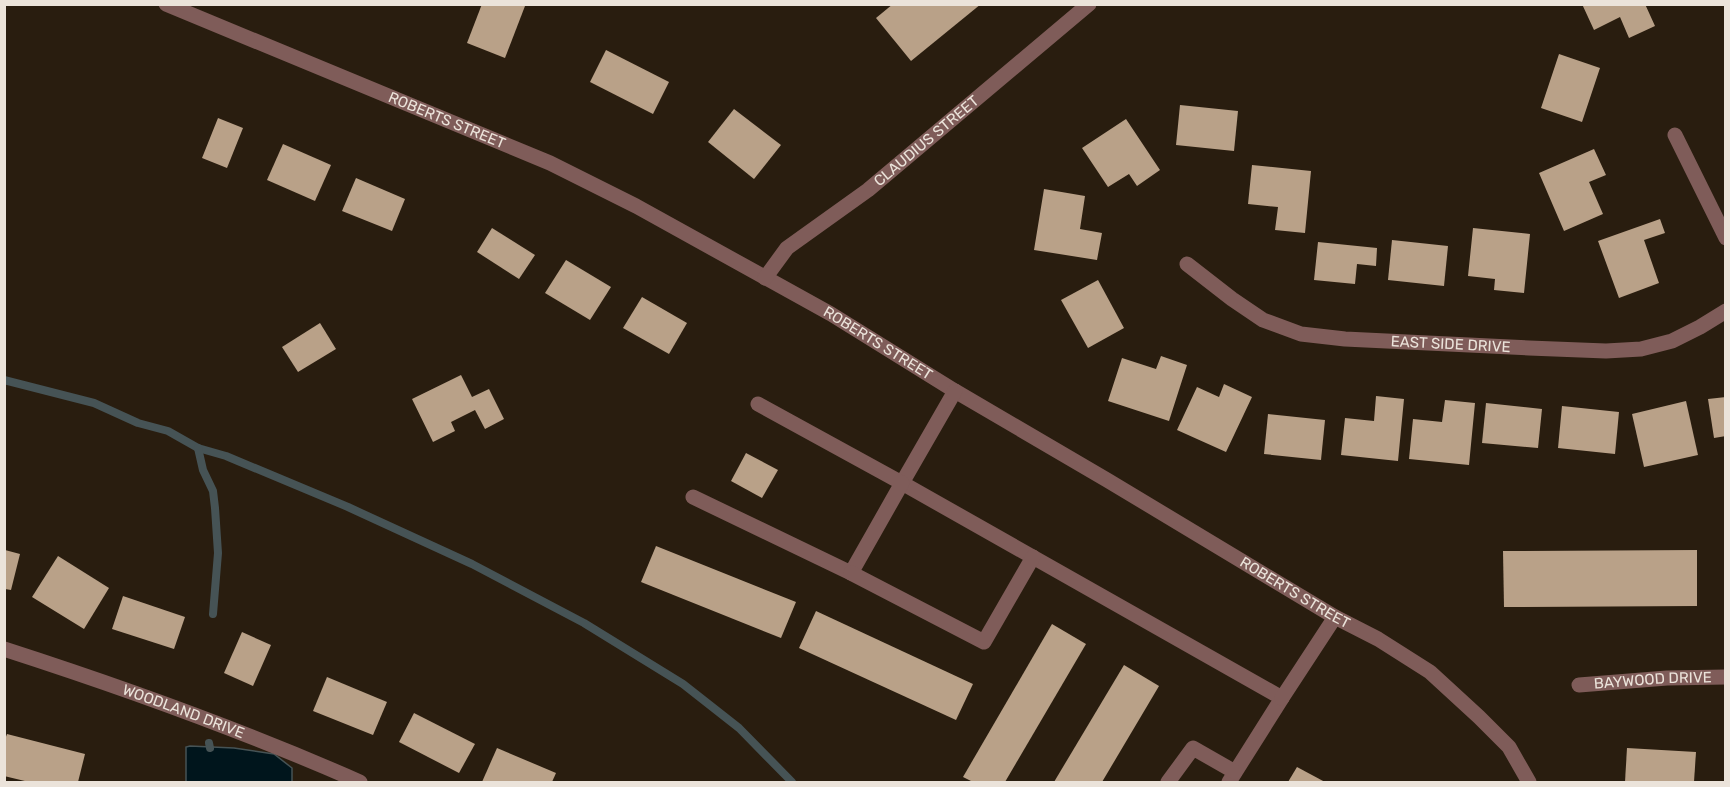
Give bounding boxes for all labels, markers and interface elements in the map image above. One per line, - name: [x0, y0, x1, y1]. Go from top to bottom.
- street label: ROBERTS STREET: [386, 88, 508, 153]
- street label: CLAUDIUS STREET: [870, 92, 983, 190]
- street label: ROBERTS STREET: [820, 303, 936, 384]
- street label: EAST SIDE DRIVE: [1390, 332, 1511, 356]
- street label: ROBERTS STREET: [1237, 553, 1353, 632]
- street label: BAYWOOD DRIVE: [1593, 668, 1712, 693]
- street label: WOODLAND DRIVE: [120, 681, 247, 742]

